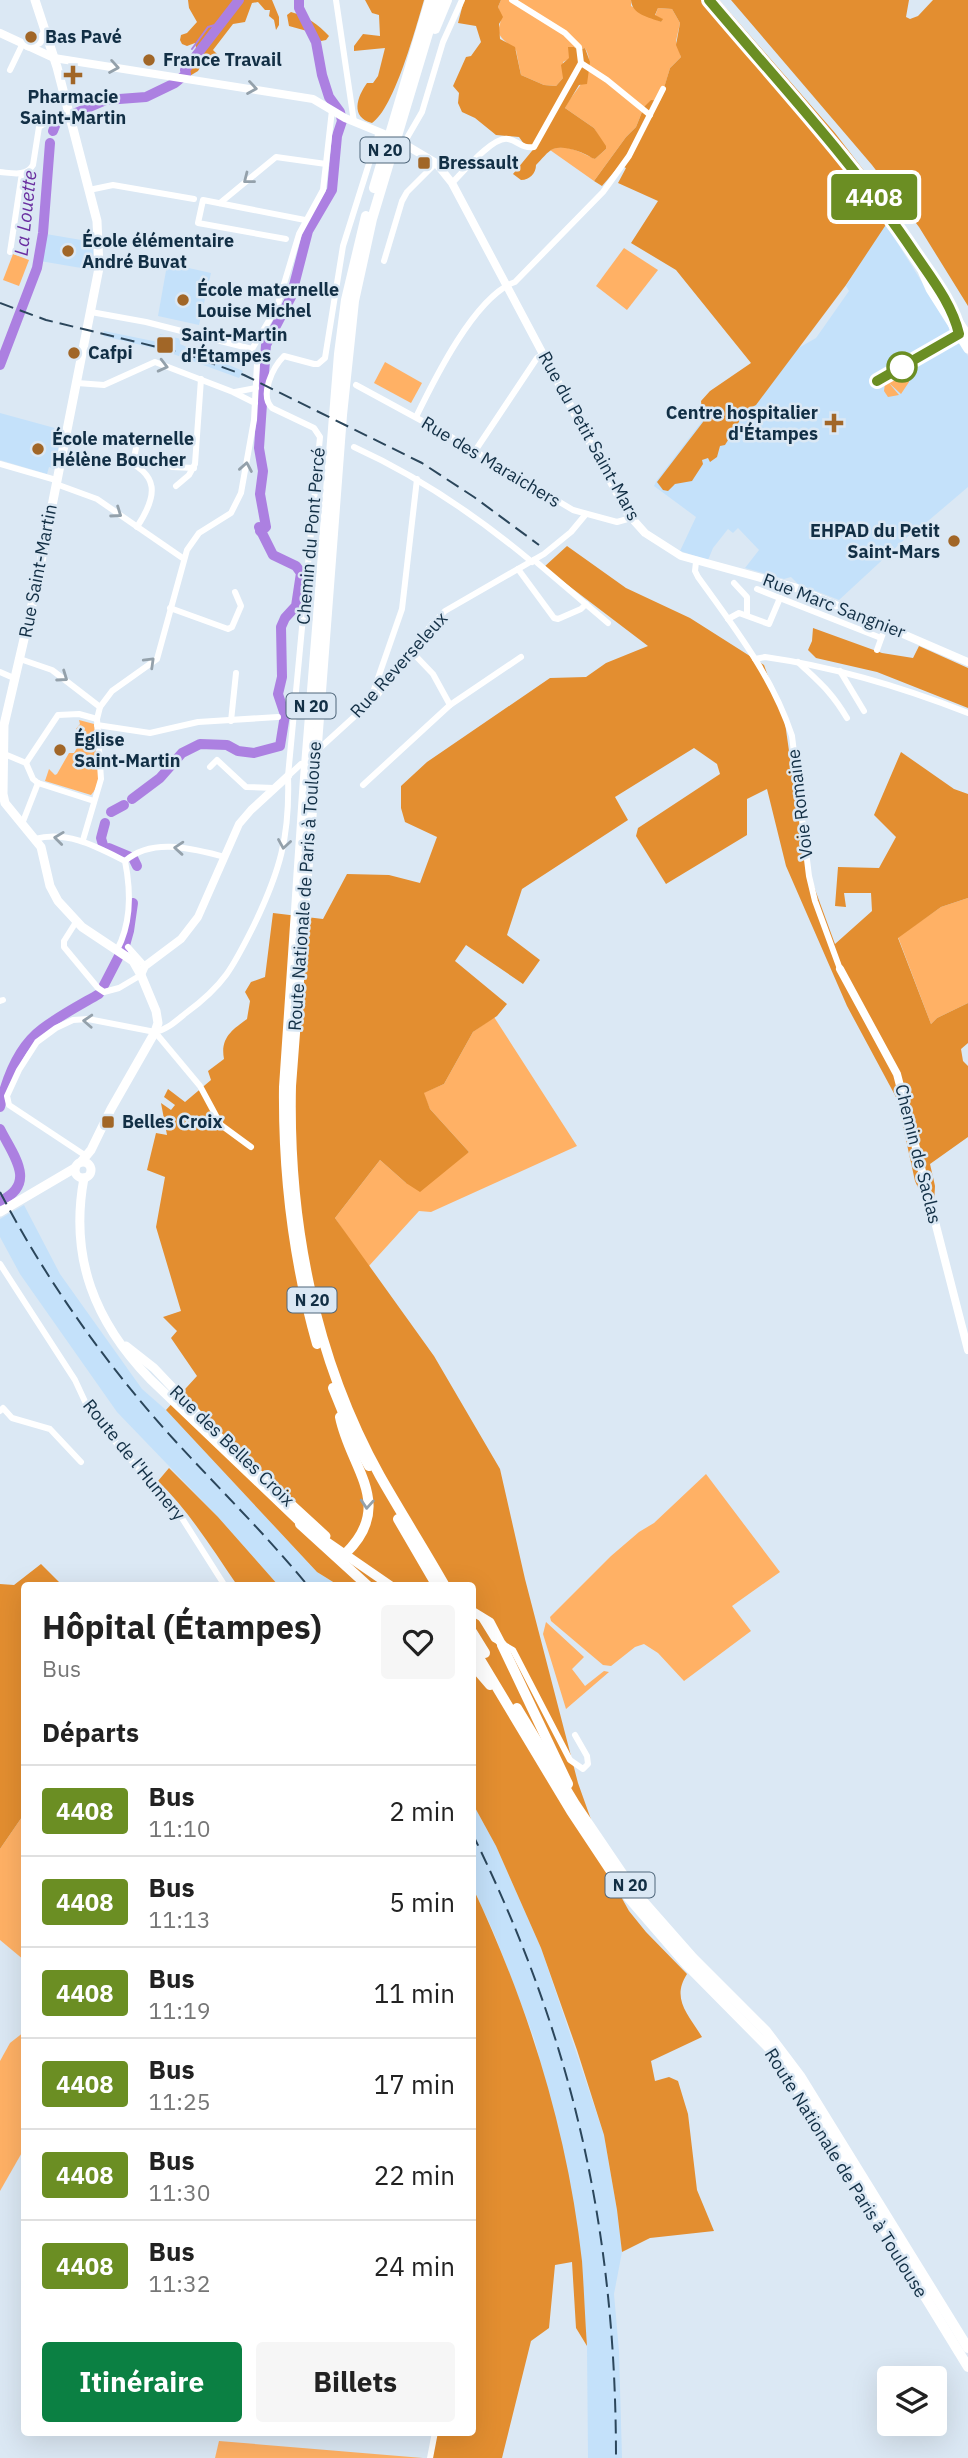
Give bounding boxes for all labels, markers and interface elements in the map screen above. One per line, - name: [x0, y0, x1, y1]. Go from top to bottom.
- place label: Bas Pavé: [45, 25, 122, 48]
- marker: Bas Pavé: [23, 29, 39, 45]
- place label: France Travail: [163, 48, 282, 71]
- marker: France Travail: [141, 52, 157, 68]
- one-way arrow: [108, 59, 120, 74]
- marker: Pharmacie Saint-Martin: [65, 67, 81, 83]
- one-way arrow: [246, 80, 258, 95]
- place label: Pharmacie Saint-Martin: [20, 85, 126, 129]
- road number: N 20: [360, 138, 410, 162]
- place label: Bressault: [438, 151, 519, 174]
- marker: Bressault: [416, 155, 432, 171]
- water label: La Louette: [9, 169, 41, 257]
- one-way arrow: [243, 171, 256, 183]
- line badge: 4408: [825, 174, 923, 220]
- text: 4408: [845, 181, 903, 213]
- place label: École élémentaire André Buvat: [82, 228, 234, 273]
- marker: École élémentaire André Buvat: [60, 243, 76, 259]
- place label: École maternelle Louise Michel: [197, 277, 339, 322]
- marker: École maternelle Louise Michel: [175, 292, 191, 308]
- place label: Saint-Martin d'Étampes: [181, 323, 287, 367]
- marker: Saint-Martin d'Étampes: [155, 335, 175, 355]
- place label: Cafpi: [88, 341, 133, 364]
- marker: Cafpi: [66, 345, 82, 361]
- street label: Rue du Petit Saint-Mars: [533, 347, 646, 524]
- unlabelled marker: [887, 352, 917, 382]
- one-way arrow: [157, 358, 169, 372]
- place label: Centre hospitalier d'Étampes: [666, 401, 818, 445]
- street label: Rue des Maraichers: [417, 411, 565, 512]
- marker: Centre hospitalier d'Étampes: [824, 413, 844, 433]
- place label: École maternelle Hélène Boucher: [52, 426, 194, 471]
- marker: École maternelle Hélène Boucher: [30, 441, 46, 457]
- street label: Chemin du Pont Percé: [291, 446, 330, 626]
- one-way arrow: [237, 461, 252, 473]
- street label: Rue Saint-Martin: [13, 502, 62, 640]
- one-way arrow: [109, 505, 122, 517]
- place label: EHPAD du Petit Saint-Mars: [810, 519, 940, 563]
- marker: EHPAD du Petit Saint-Mars: [946, 533, 962, 549]
- street label: Rue Marc Sangnier: [760, 568, 909, 643]
- street label: Rue Reverseleux: [345, 607, 452, 722]
- one-way arrow: [142, 658, 155, 671]
- one-way arrow: [55, 669, 68, 681]
- road number: N 20: [286, 694, 336, 719]
- place label: Église Saint-Martin: [74, 727, 180, 772]
- street label: Route Nationale de Paris à Toulouse: [283, 740, 326, 1032]
- marker: Église Saint-Martin: [52, 742, 68, 758]
- street label: Voie Romaine: [781, 748, 818, 860]
- one-way arrow: [53, 830, 65, 845]
- one-way arrow: [277, 838, 292, 850]
- one-way arrow: [173, 840, 184, 855]
- one-way arrow: [82, 1013, 93, 1028]
- street label: Chemin de Saclas: [890, 1082, 947, 1226]
- place label: Belles Croix: [122, 1110, 223, 1133]
- marker: Belles Croix: [100, 1114, 116, 1130]
- road number: N 20: [288, 1288, 336, 1312]
- street label: Rue des Belles Croix: [165, 1380, 300, 1511]
- street label: Route de l'Humery: [78, 1394, 191, 1525]
- one-way arrow: [360, 1499, 375, 1510]
- text: Hôpital (Étampes): [42, 1605, 322, 1648]
- button: heart: [381, 1605, 455, 1679]
- text: Bus: [42, 1653, 81, 1683]
- text: Départs: [42, 1715, 139, 1749]
- text: Bus: [149, 1779, 195, 1813]
- text: 2 min: [389, 1794, 455, 1828]
- text: 4408: [56, 1795, 114, 1827]
- text: 11:10: [149, 1813, 211, 1843]
- text: Bus: [149, 1870, 195, 1904]
- road number: N 20: [606, 1872, 654, 1898]
- text: 5 min: [389, 1885, 455, 1919]
- text: 4408: [56, 1886, 114, 1918]
- text: 11:13: [149, 1904, 211, 1934]
- text: Bus: [149, 1961, 195, 1995]
- text: 11 min: [374, 1976, 455, 2010]
- text: 4408: [56, 1977, 114, 2009]
- text: 11:19: [149, 1995, 211, 2025]
- street label: Route Nationale de Paris à Toulouse: [760, 2044, 933, 2302]
- text: Bus: [149, 2052, 195, 2086]
- text: 17 min: [374, 2067, 455, 2101]
- text: 4408: [56, 2068, 114, 2100]
- text: 11:25: [149, 2086, 211, 2116]
- text: Bus: [149, 2143, 195, 2177]
- text: 22 min: [374, 2158, 455, 2192]
- text: 4408: [56, 2159, 114, 2191]
- text: 11:30: [149, 2177, 211, 2207]
- text: Bus: [149, 2234, 195, 2268]
- text: 24 min: [374, 2249, 455, 2283]
- text: 4408: [56, 2250, 114, 2282]
- text: 11:32: [149, 2268, 211, 2298]
- button: Itinéraire: [42, 2342, 242, 2422]
- button: Billets: [256, 2342, 455, 2422]
- map controls: [877, 2366, 947, 2436]
- button: layers: [877, 2366, 947, 2436]

